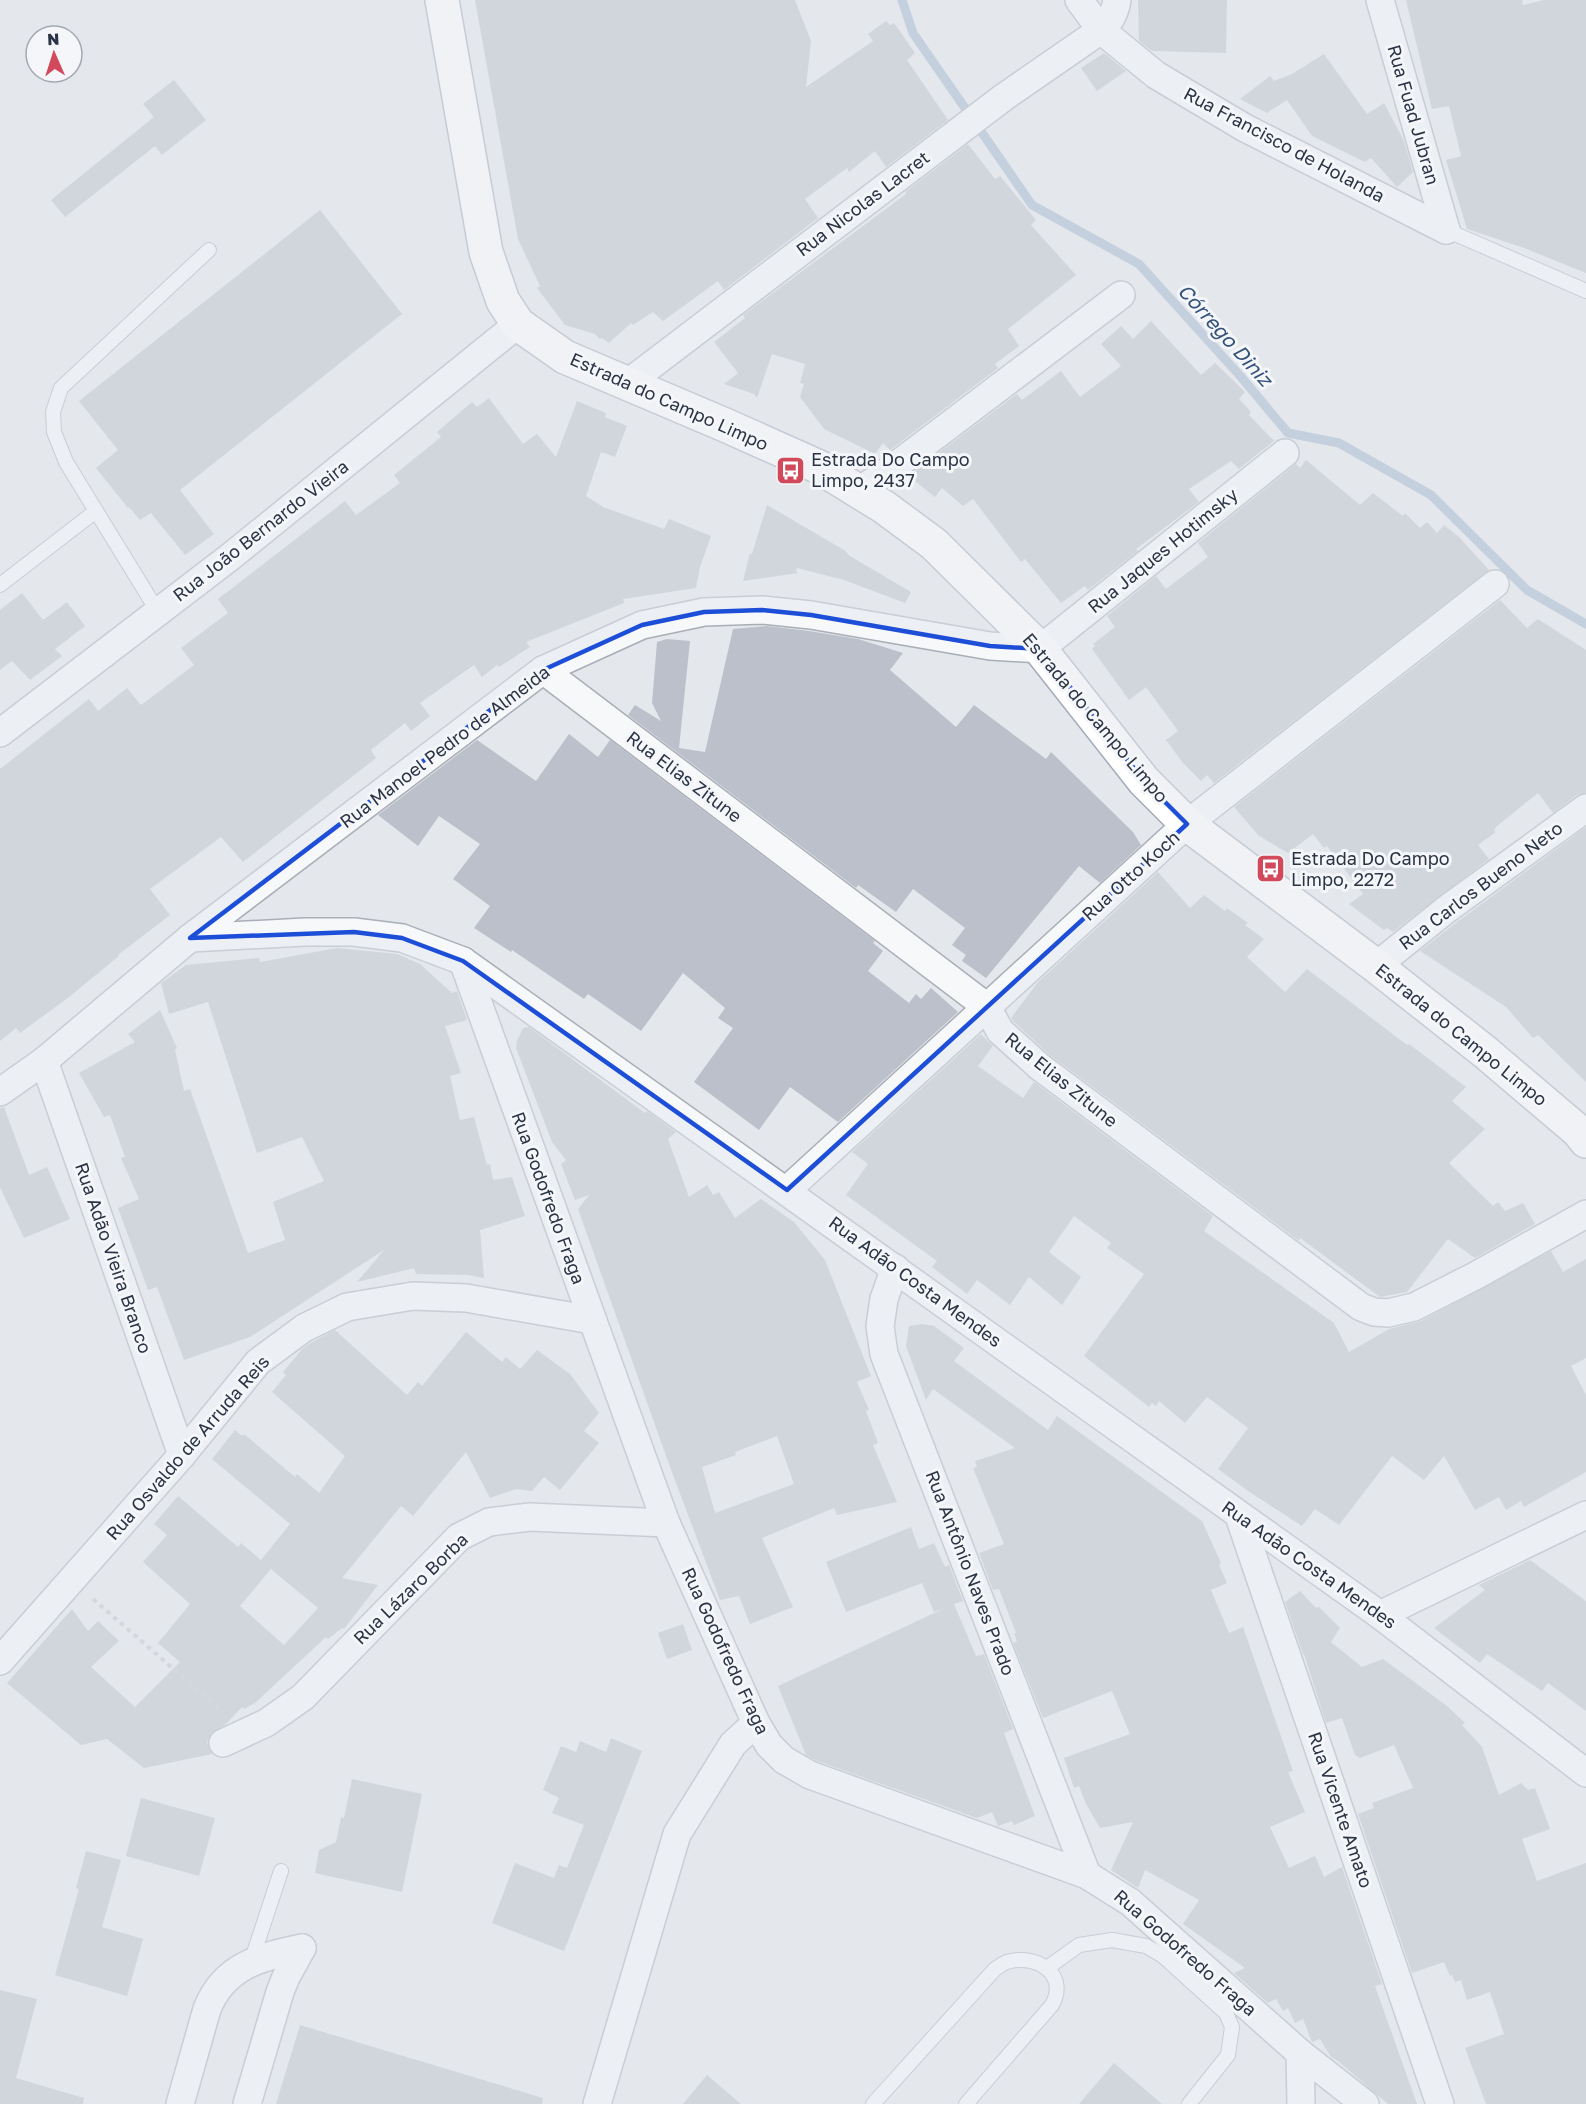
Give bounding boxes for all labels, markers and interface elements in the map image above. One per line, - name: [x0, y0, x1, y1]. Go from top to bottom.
- north arrow: [24, 24, 84, 84]
- text: N: [47, 29, 60, 49]
- street label: Rua Fuad Jubran: [1383, 42, 1444, 187]
- street label: Rua Francisco de Holanda: [1180, 82, 1389, 206]
- street label: Rua Nicolas Lacret: [791, 146, 933, 261]
- water label: Córrego Diniz: [1173, 278, 1279, 392]
- street label: Estrada do Campo Limpo: [567, 347, 772, 455]
- place label: Estrada Do Campo Limpo, 2437: [811, 448, 970, 491]
- bus stop icon: Estrada Do Campo Limpo, 2437: [774, 454, 806, 486]
- street label: Rua João Bernardo Vieira: [168, 455, 353, 606]
- street label: Rua Jaques Hotimsky: [1083, 483, 1242, 617]
- street label: Estrada do Campo Limpo: [1018, 628, 1173, 807]
- street label: Rua Manoel Pedro de Almeida: [335, 660, 554, 832]
- street label: Rua Elias Zitune: [623, 726, 747, 827]
- street label: Rua Carlos Bueno Neto: [1394, 816, 1567, 954]
- street label: Rua Otto Koch: [1077, 826, 1184, 925]
- place label: Estrada Do Campo Limpo, 2272: [1291, 847, 1450, 890]
- bus stop icon: Estrada Do Campo Limpo, 2272: [1254, 853, 1286, 885]
- street label: Estrada do Campo Limpo: [1371, 958, 1552, 1110]
- street label: Rua Elias Zitune: [1001, 1027, 1122, 1131]
- street label: Rua Godofredo Fraga: [508, 1108, 590, 1287]
- street label: Rua Adão Vieira Branco: [71, 1159, 157, 1356]
- street label: Rua Adão Costa Mendes: [825, 1211, 1006, 1351]
- street label: Rua Osvaldo de Arruda Reis: [101, 1350, 273, 1544]
- street label: Rua Antônio Naves Prado: [922, 1467, 1020, 1678]
- street label: Rua Adão Costa Mendes: [1218, 1495, 1401, 1633]
- street label: Rua Lázaro Borba: [348, 1528, 472, 1649]
- street label: Rua Godofredo Fraga: [678, 1564, 774, 1738]
- street label: Rua Vicente Amato: [1304, 1729, 1378, 1891]
- street label: Rua Godofredo Fraga: [1110, 1884, 1261, 2020]

